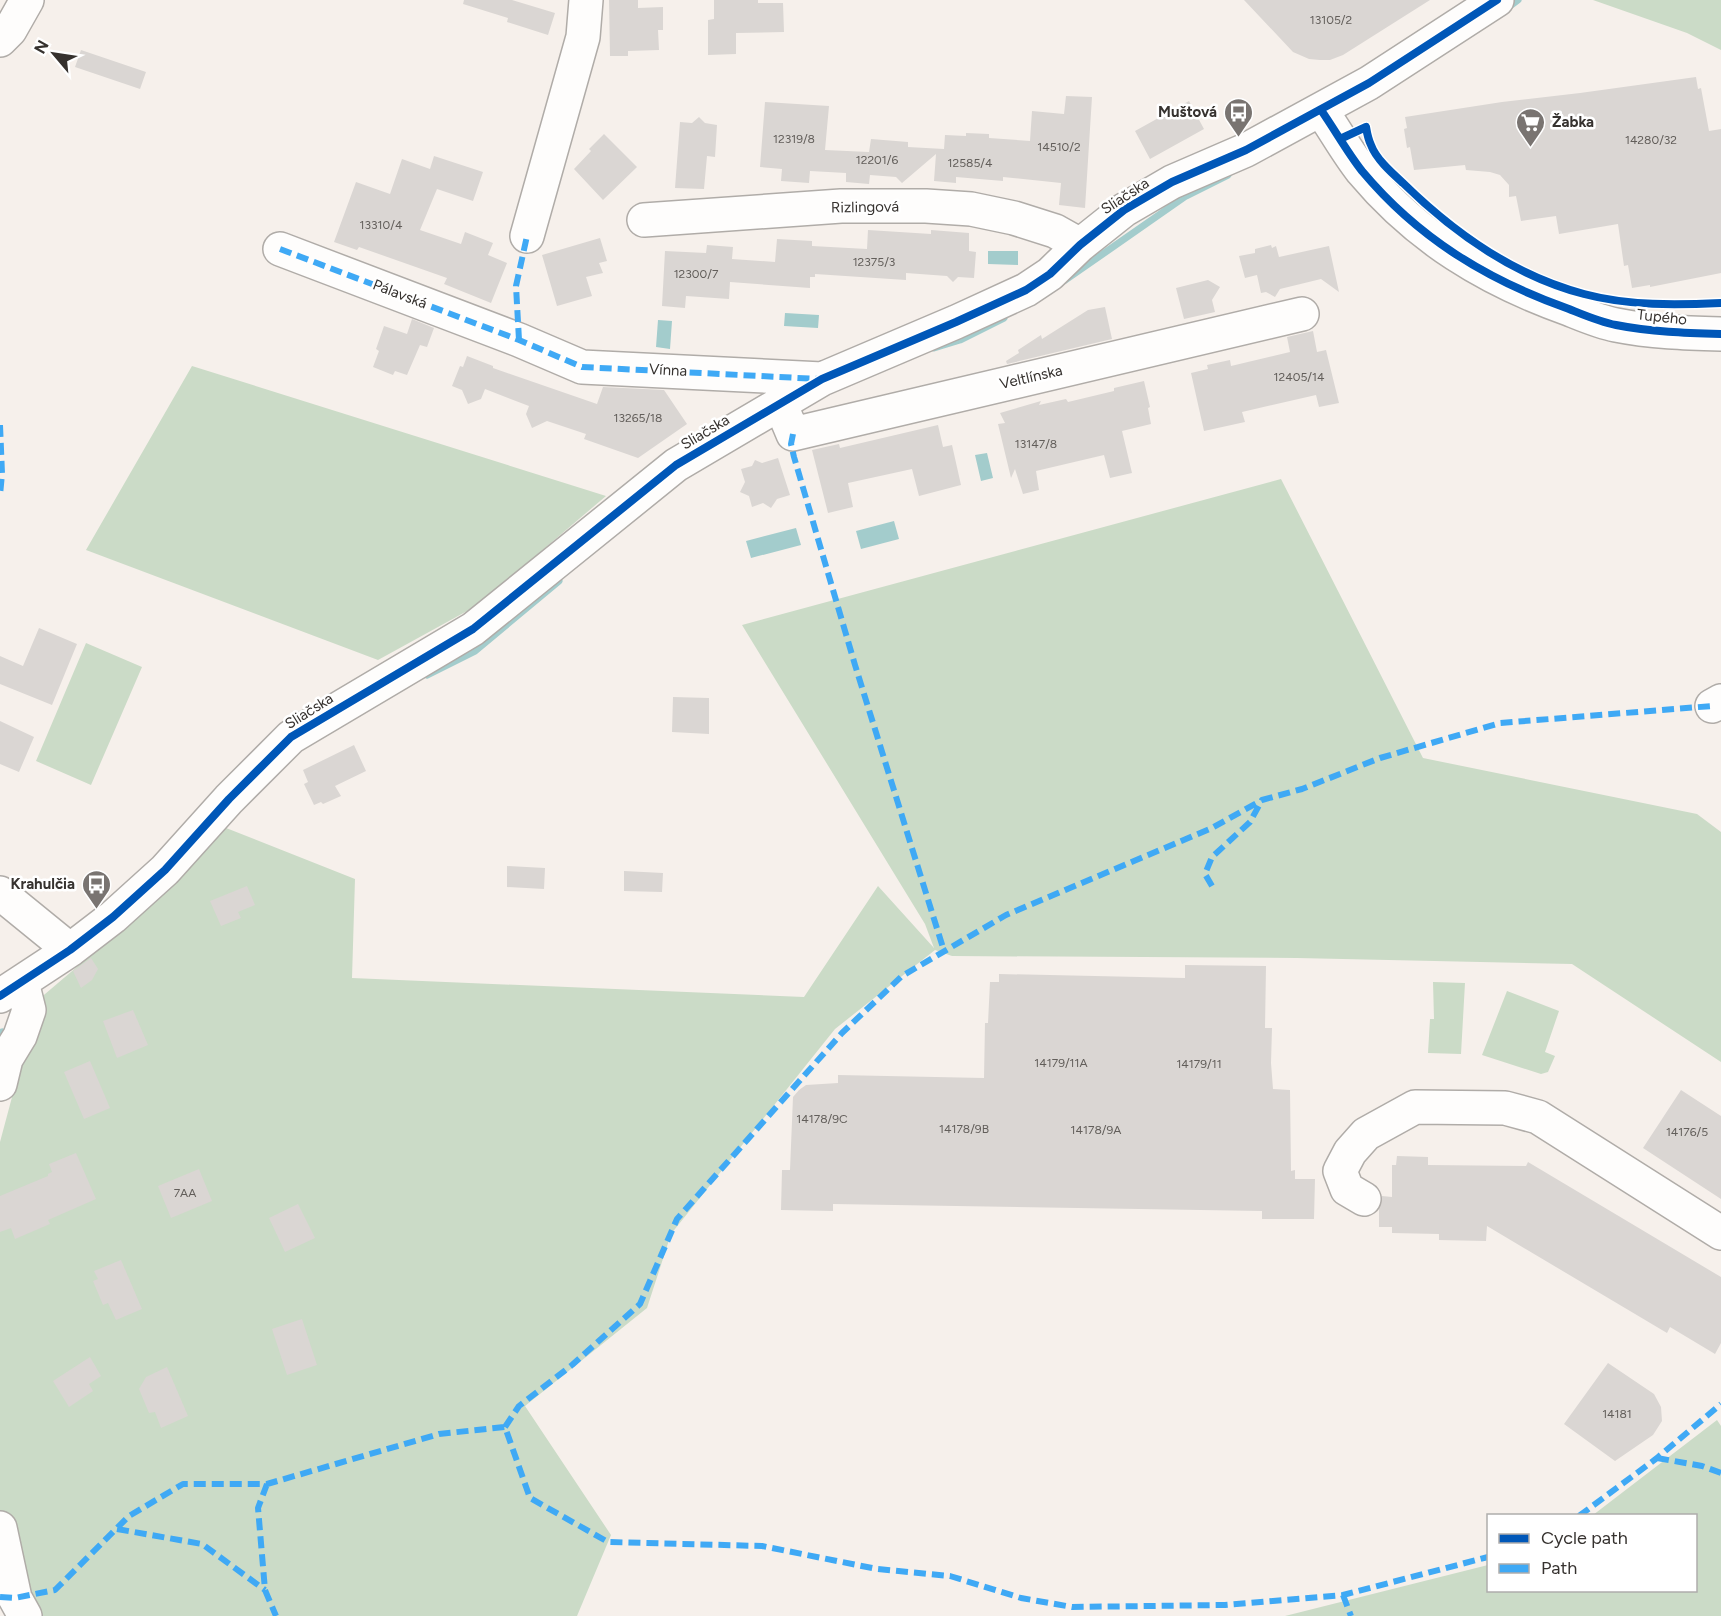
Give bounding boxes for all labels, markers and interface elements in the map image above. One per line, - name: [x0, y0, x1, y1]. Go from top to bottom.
- house number: 13105/2: [1310, 13, 1352, 27]
- north arrow: [24, 24, 84, 84]
- text: N: [30, 37, 53, 57]
- bus stop icon: Muštová: [1222, 96, 1254, 138]
- place label: Muštová: [1158, 103, 1217, 121]
- supermarket icon: Žabka: [1515, 106, 1547, 148]
- place label: Žabka: [1552, 113, 1594, 131]
- house number: 12319/8: [773, 132, 815, 146]
- house number: 14280/32: [1625, 133, 1677, 147]
- house number: 14510/2: [1037, 140, 1081, 154]
- house number: 12201/6: [856, 153, 898, 167]
- house number: 12585/4: [948, 156, 993, 170]
- street label: Sliačska: [1098, 174, 1152, 218]
- street label: Rizlingová: [831, 197, 899, 217]
- house number: 13310/4: [360, 218, 403, 232]
- house number: 12375/3: [853, 255, 895, 269]
- house number: 12300/7: [674, 267, 719, 281]
- street label: Pálavská: [370, 275, 430, 313]
- street label: Tupého: [1636, 305, 1688, 329]
- street label: Vínna: [648, 360, 688, 380]
- street label: Veltlínska: [998, 361, 1064, 393]
- house number: 12405/14: [1274, 370, 1325, 384]
- house number: 13265/18: [614, 411, 662, 425]
- street label: Sliačska: [677, 411, 733, 453]
- house number: 13147/8: [1015, 437, 1057, 451]
- street label: Sliačska: [282, 689, 336, 733]
- bus stop icon: Krahulčia: [80, 868, 112, 910]
- place label: Krahulčia: [11, 875, 75, 893]
- house number: 14179/11A: [1034, 1056, 1088, 1070]
- house number: 14179/11: [1176, 1057, 1222, 1071]
- house number: 14178/9C: [796, 1112, 848, 1126]
- house number: 14178/9B: [939, 1122, 989, 1136]
- house number: 14178/9A: [1071, 1123, 1121, 1137]
- house number: 14176/5: [1666, 1125, 1708, 1139]
- house number: 7AA: [174, 1186, 196, 1200]
- house number: 14181: [1602, 1407, 1632, 1421]
- legend: [1487, 1514, 1697, 1592]
- text: Cycle path: [1541, 1527, 1628, 1549]
- text: Path: [1541, 1557, 1577, 1579]

